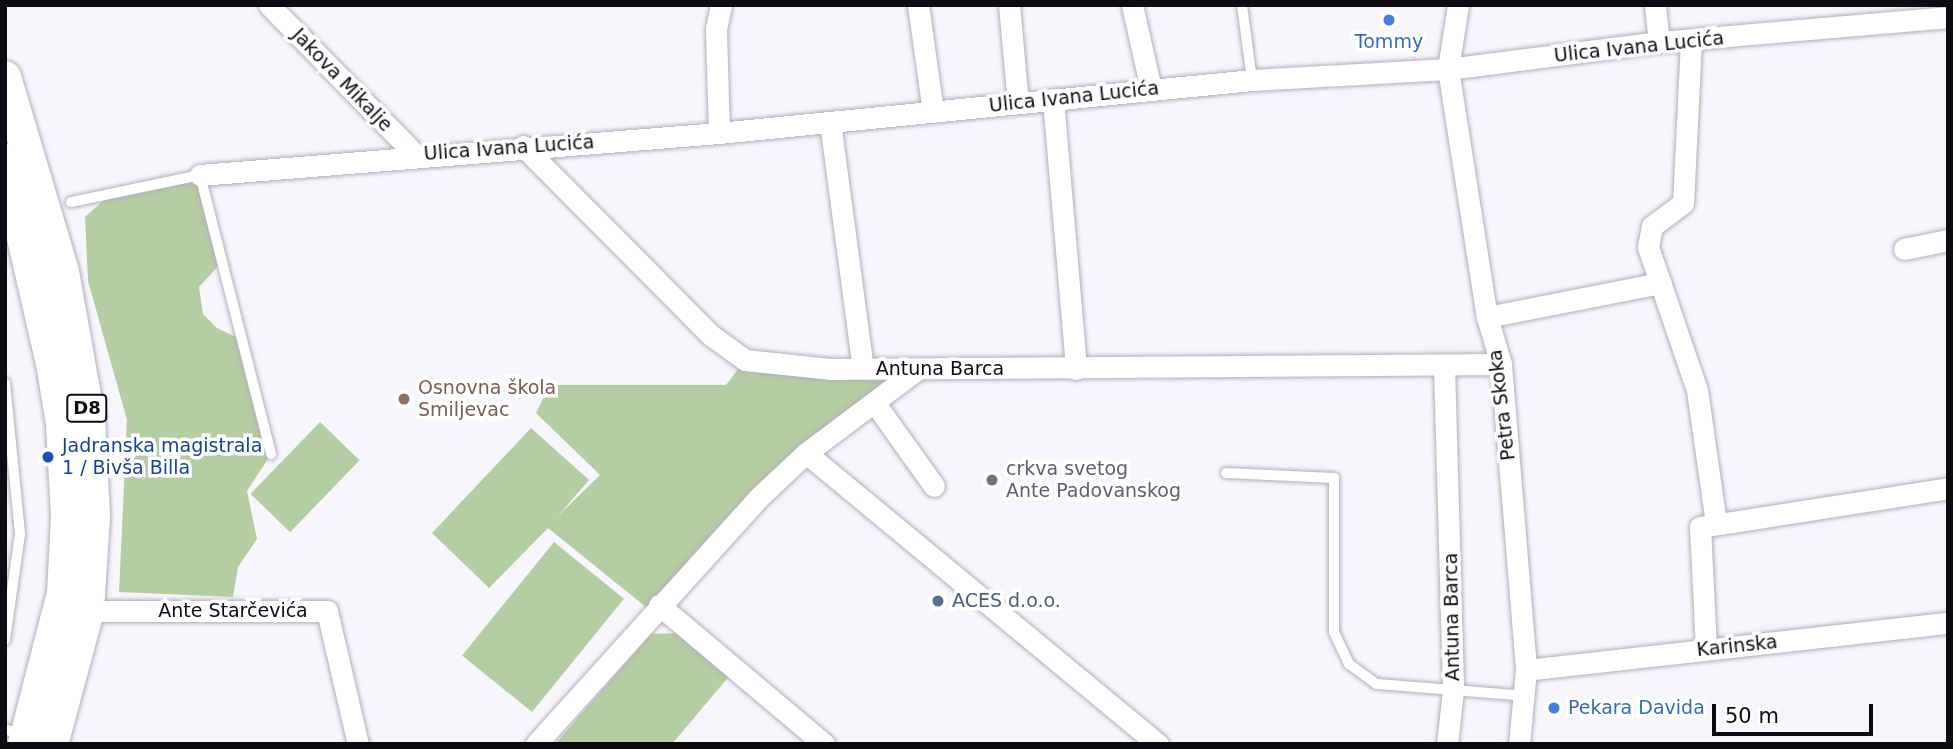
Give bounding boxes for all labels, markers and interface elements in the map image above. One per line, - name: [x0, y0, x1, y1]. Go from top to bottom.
- marker: Tommy: [1381, 12, 1397, 28]
- street label: Jakova Mikalje: [287, 24, 397, 136]
- street label: Ulica Ivana Lucića: [1553, 27, 1725, 67]
- place label: Tommy: [1355, 31, 1423, 53]
- street label: Ulica Ivana Lucića: [988, 77, 1160, 117]
- street label: Ulica Ivana Lucića: [423, 131, 595, 165]
- street label: Petra Skoka: [1484, 348, 1520, 462]
- street label: Antuna Barca: [876, 358, 1004, 380]
- place label: Osnovna škola Smiljevac: [418, 377, 556, 421]
- marker: Osnovna škola Smiljevac: [396, 391, 412, 407]
- road number: D8: [66, 394, 108, 422]
- place label: Jadranska magistrala 1 / Bivša Billa: [62, 435, 262, 479]
- marker: Jadranska magistrala 1 / Bivša Billa: [40, 449, 56, 465]
- place label: crkva svetog Ante Padovanskog: [1006, 458, 1181, 502]
- marker: crkva svetog Ante Padovanskog: [984, 472, 1000, 488]
- street label: Antuna Barca: [1439, 553, 1465, 681]
- place label: ACES d.o.o.: [952, 590, 1061, 612]
- marker: ACES d.o.o.: [930, 593, 946, 609]
- street label: Ante Starčevića: [158, 600, 308, 622]
- street label: Karinska: [1695, 630, 1779, 662]
- scale bar: [1715, 690, 1876, 734]
- place label: Pekara Davida: [1568, 697, 1705, 719]
- marker: Pekara Davida: [1546, 700, 1562, 716]
- text: 50 m: [1725, 704, 1779, 728]

